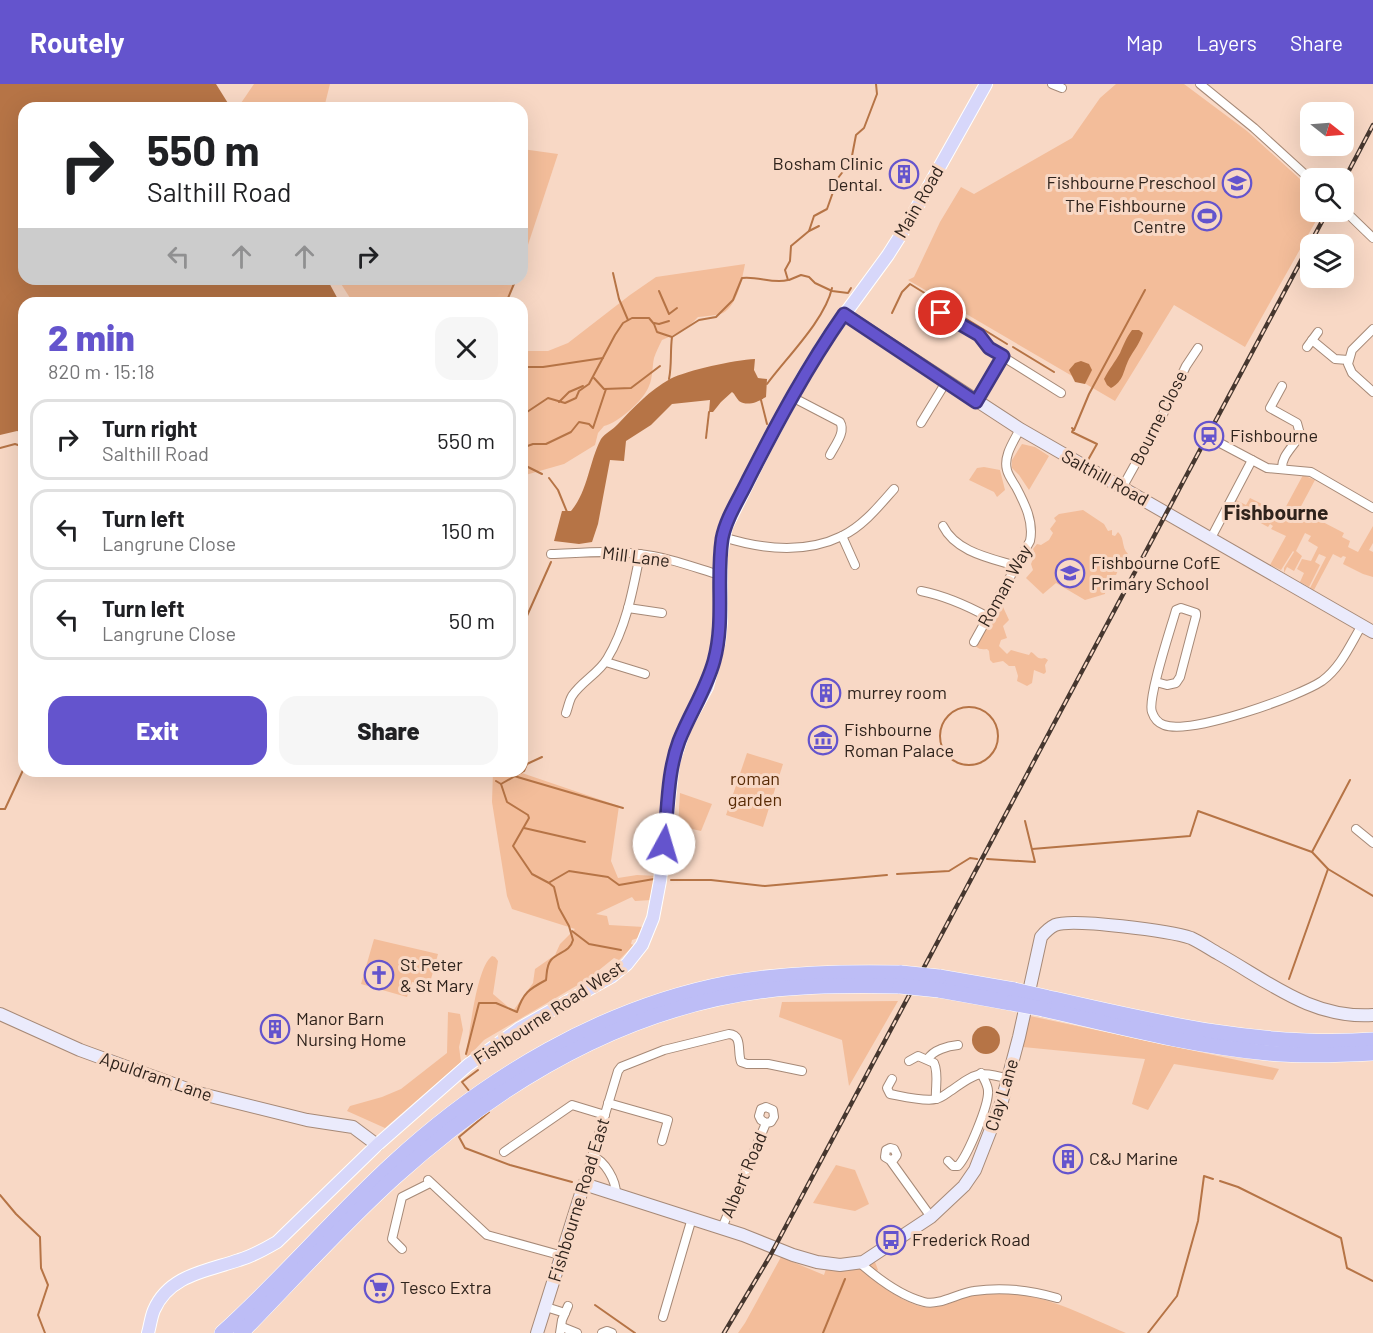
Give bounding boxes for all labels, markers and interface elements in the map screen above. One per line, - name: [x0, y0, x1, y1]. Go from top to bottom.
- text: Routely: [30, 25, 125, 59]
- text: Map: [1126, 30, 1163, 55]
- text: Layers: [1196, 30, 1257, 55]
- text: Share: [1290, 30, 1343, 55]
- north arrow: [1300, 102, 1354, 156]
- map controls: [1300, 102, 1354, 288]
- text: 550 m: [147, 124, 260, 174]
- icon: right: [48, 126, 126, 204]
- place label: Bosham Clinic Dental.: [773, 152, 883, 195]
- building icon: Bosham Clinic Dental.: [888, 158, 920, 190]
- street label: Main Road: [889, 161, 948, 242]
- school or university icon: Fishbourne Preschool: [1221, 167, 1253, 199]
- button: search: [1300, 168, 1354, 222]
- place label: Fishbourne Preschool: [1046, 171, 1216, 193]
- text: Salthill Road: [147, 175, 292, 207]
- place label: The Fishbourne Centre: [1065, 194, 1186, 237]
- sports icon: The Fishbourne Centre: [1191, 200, 1223, 232]
- button: layers: [1300, 234, 1354, 288]
- icon: left: [162, 240, 195, 273]
- icon: ahead: [225, 240, 258, 273]
- icon: ahead: [288, 240, 321, 273]
- icon: right: [351, 240, 384, 273]
- pin: [915, 287, 966, 338]
- icon: arrive: [924, 296, 957, 329]
- text: 2 min: [48, 315, 135, 358]
- button: close: [435, 317, 498, 380]
- text: 820 m · 15:18: [48, 359, 155, 383]
- street label: Bourne Close: [1125, 367, 1191, 469]
- text: Turn right: [102, 415, 197, 441]
- station icon: Fishbourne: [1193, 420, 1225, 452]
- icon: right: [51, 423, 84, 456]
- place label: Fishbourne: [1230, 424, 1318, 446]
- text: 550 m: [437, 427, 495, 453]
- text: Salthill Road: [102, 441, 209, 465]
- street label: Salthill Road: [1058, 444, 1153, 510]
- district label: Fishbourne: [1223, 499, 1329, 524]
- text: Turn left: [102, 505, 185, 531]
- icon: left: [51, 513, 84, 546]
- text: 150 m: [441, 517, 495, 543]
- text: Langrune Close: [102, 531, 236, 555]
- street label: Mill Lane: [601, 541, 671, 571]
- street label: Roman Way: [973, 541, 1036, 630]
- place label: Fishbourne CofE Primary School: [1091, 551, 1221, 594]
- school or university icon: Fishbourne CofE Primary School: [1054, 557, 1086, 589]
- text: Turn left: [102, 595, 185, 621]
- icon: left: [51, 603, 84, 636]
- text: 50 m: [449, 607, 495, 633]
- text: Langrune Close: [102, 621, 236, 645]
- building icon: murrey room: [810, 677, 842, 709]
- place label: murrey room: [847, 681, 947, 703]
- button: Exit: [48, 696, 267, 765]
- button: Share: [279, 696, 498, 765]
- place label: Fishbourne Roman Palace: [844, 718, 954, 761]
- museum icon: Fishbourne Roman Palace: [807, 724, 839, 756]
- park label: roman garden: [728, 767, 782, 810]
- position arrow: [632, 812, 696, 876]
- place label: St Peter & St Mary: [400, 953, 474, 996]
- street label: Fishbourne Road West: [469, 955, 628, 1069]
- church icon: St Peter & St Mary: [363, 959, 395, 991]
- place label: Manor Barn Nursing Home: [296, 1007, 406, 1050]
- building icon: Manor Barn Nursing Home: [259, 1013, 291, 1045]
- street label: Apuldram Lane: [97, 1047, 215, 1106]
- street label: Clay Lane: [980, 1056, 1022, 1134]
- street label: Fishbourne Road East: [543, 1115, 613, 1284]
- street label: Albert Road: [715, 1128, 771, 1221]
- building icon: C&J Marine: [1052, 1143, 1084, 1175]
- place label: C&J Marine: [1089, 1147, 1178, 1169]
- bus stop icon: Frederick Road: [875, 1224, 907, 1256]
- place label: Frederick Road: [912, 1228, 1030, 1250]
- supermarket icon: Tesco Extra: [363, 1272, 395, 1304]
- place label: Tesco Extra: [400, 1276, 492, 1298]

